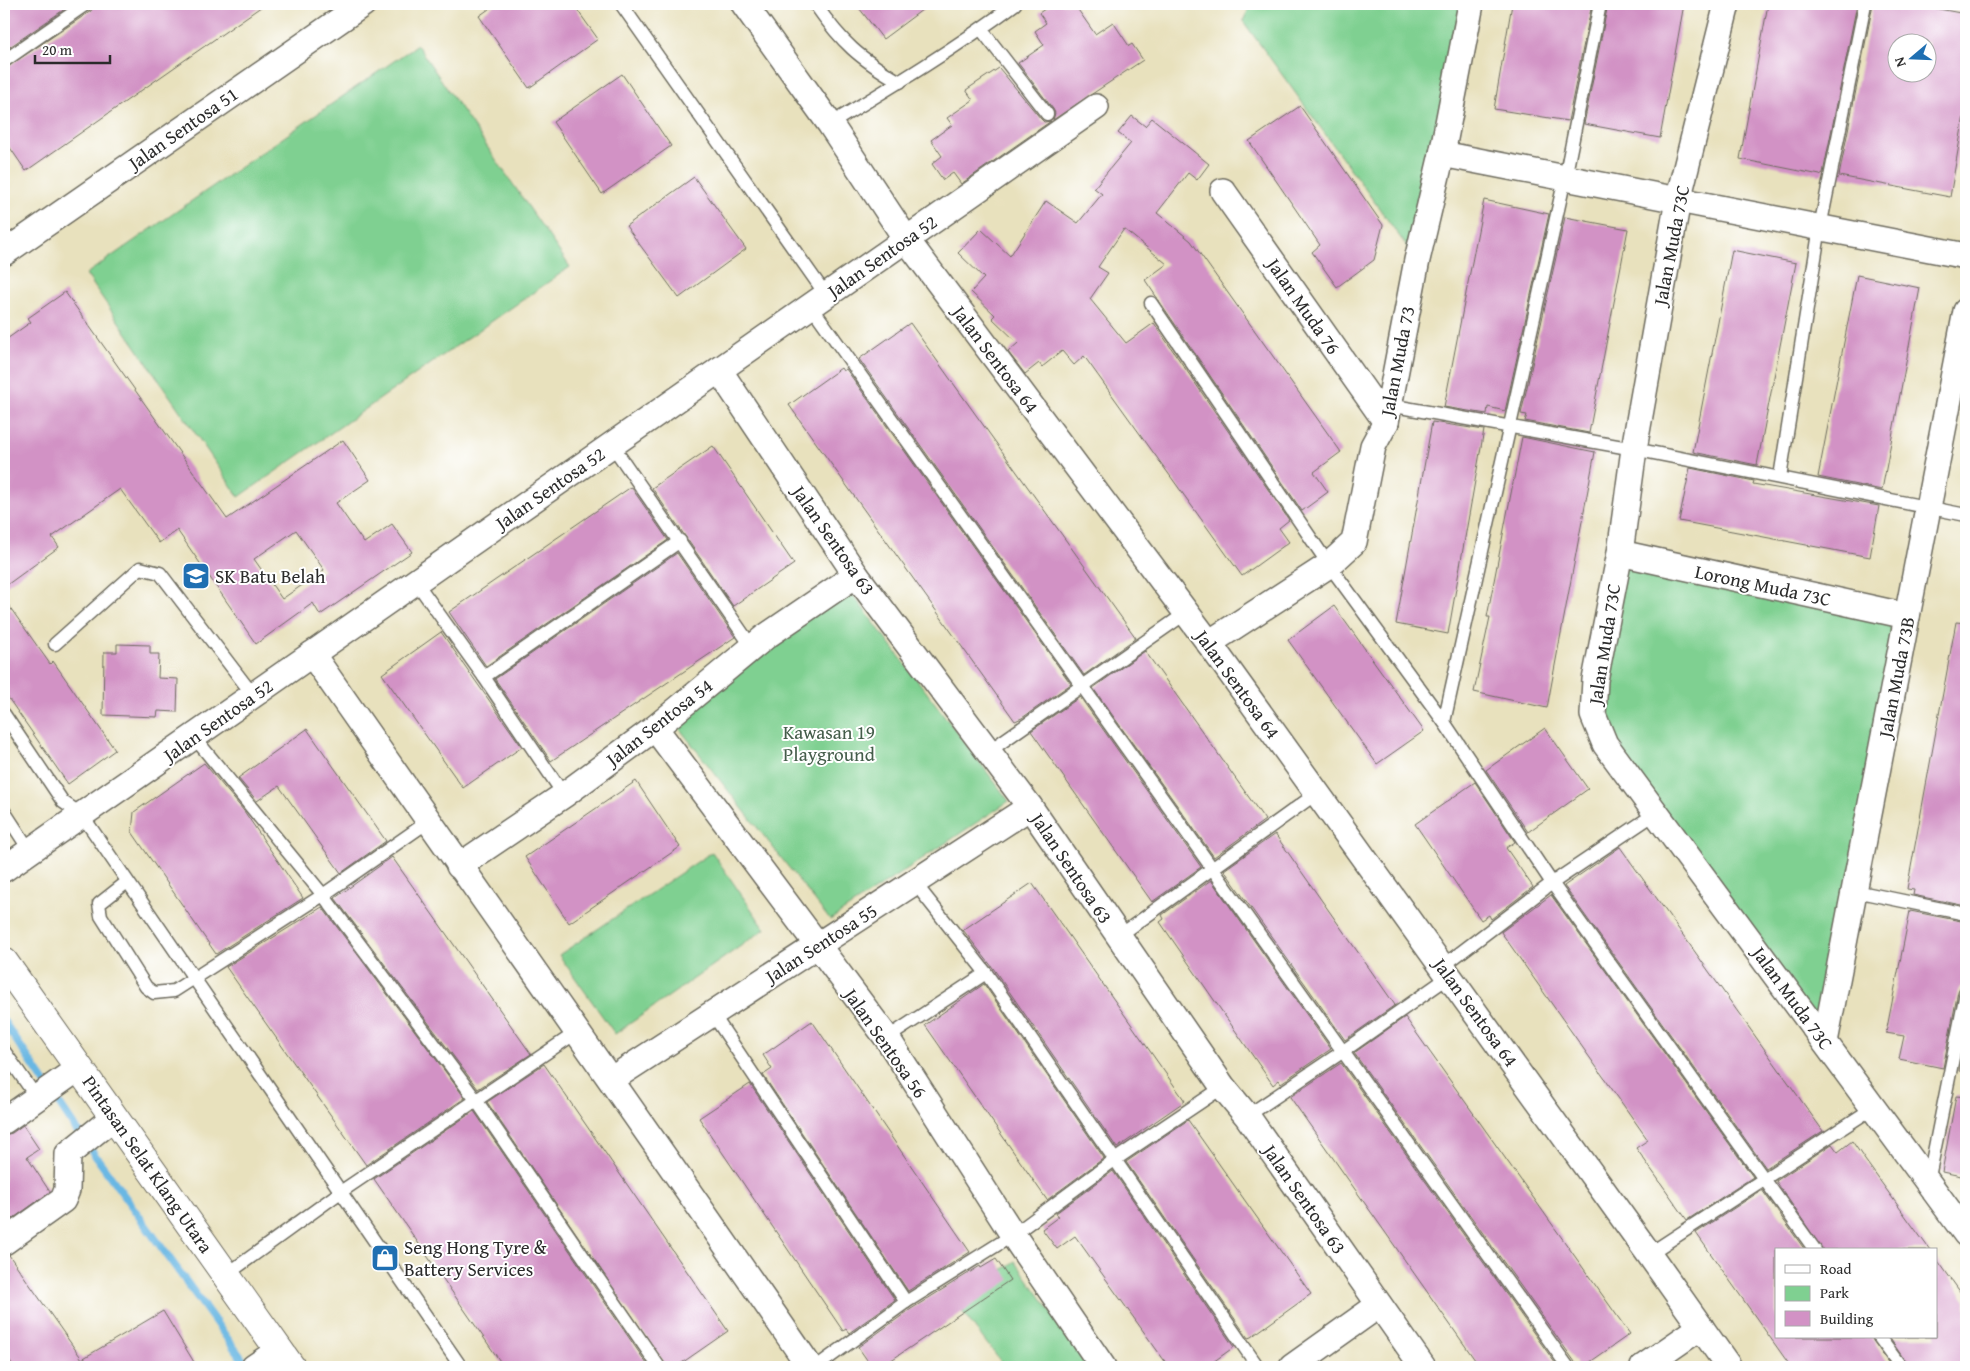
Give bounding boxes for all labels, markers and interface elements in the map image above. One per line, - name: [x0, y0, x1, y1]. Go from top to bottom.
- scale bar: [35, 32, 110, 64]
- north arrow: [1888, 32, 1938, 82]
- text: 20 m: [42, 39, 73, 60]
- text: N: [1889, 54, 1911, 70]
- street label: Jalan Sentosa 51: [121, 80, 244, 177]
- street label: Jalan Muda 73C: [1645, 182, 1696, 309]
- street label: Jalan Sentosa 52: [820, 208, 943, 305]
- street label: Jalan Muda 76: [1259, 251, 1347, 360]
- street label: Jalan Sentosa 64: [945, 298, 1046, 419]
- street label: Jalan Muda 73: [1372, 304, 1421, 420]
- street label: Jalan Sentosa 52: [488, 440, 611, 537]
- street label: Jalan Sentosa 63: [785, 478, 882, 601]
- street label: Lorong Muda 73C: [1692, 557, 1834, 613]
- school or university icon: SK Batu Belah: [181, 561, 211, 591]
- place label: SK Batu Belah: [215, 562, 326, 590]
- street label: Jalan Muda 73C: [1580, 582, 1627, 708]
- street label: Jalan Muda 73B: [1870, 614, 1921, 742]
- street label: Jalan Sentosa 64: [1188, 622, 1287, 744]
- street label: Jalan Sentosa 54: [598, 671, 718, 774]
- street label: Jalan Sentosa 52: [156, 672, 279, 769]
- park label: Kawasan 19 Playground: [783, 718, 876, 768]
- street label: Jalan Sentosa 63: [1023, 805, 1120, 929]
- street label: Jalan Sentosa 55: [758, 896, 882, 991]
- street label: Jalan Muda 73C: [1745, 939, 1840, 1056]
- street label: Jalan Sentosa 64: [1426, 950, 1525, 1072]
- street label: Jalan Sentosa 56: [837, 981, 934, 1104]
- street label: Pintasan Selat Klang Utara: [76, 1069, 220, 1259]
- street label: Jalan Sentosa 63: [1256, 1137, 1353, 1260]
- place label: Seng Hong Tyre & Battery Services: [404, 1233, 547, 1283]
- shop icon: Seng Hong Tyre & Battery Services: [370, 1243, 400, 1273]
- legend: [1775, 1248, 1938, 1338]
- text: Road: [1820, 1258, 1851, 1279]
- text: Park: [1820, 1282, 1849, 1303]
- text: Building: [1820, 1308, 1874, 1329]

